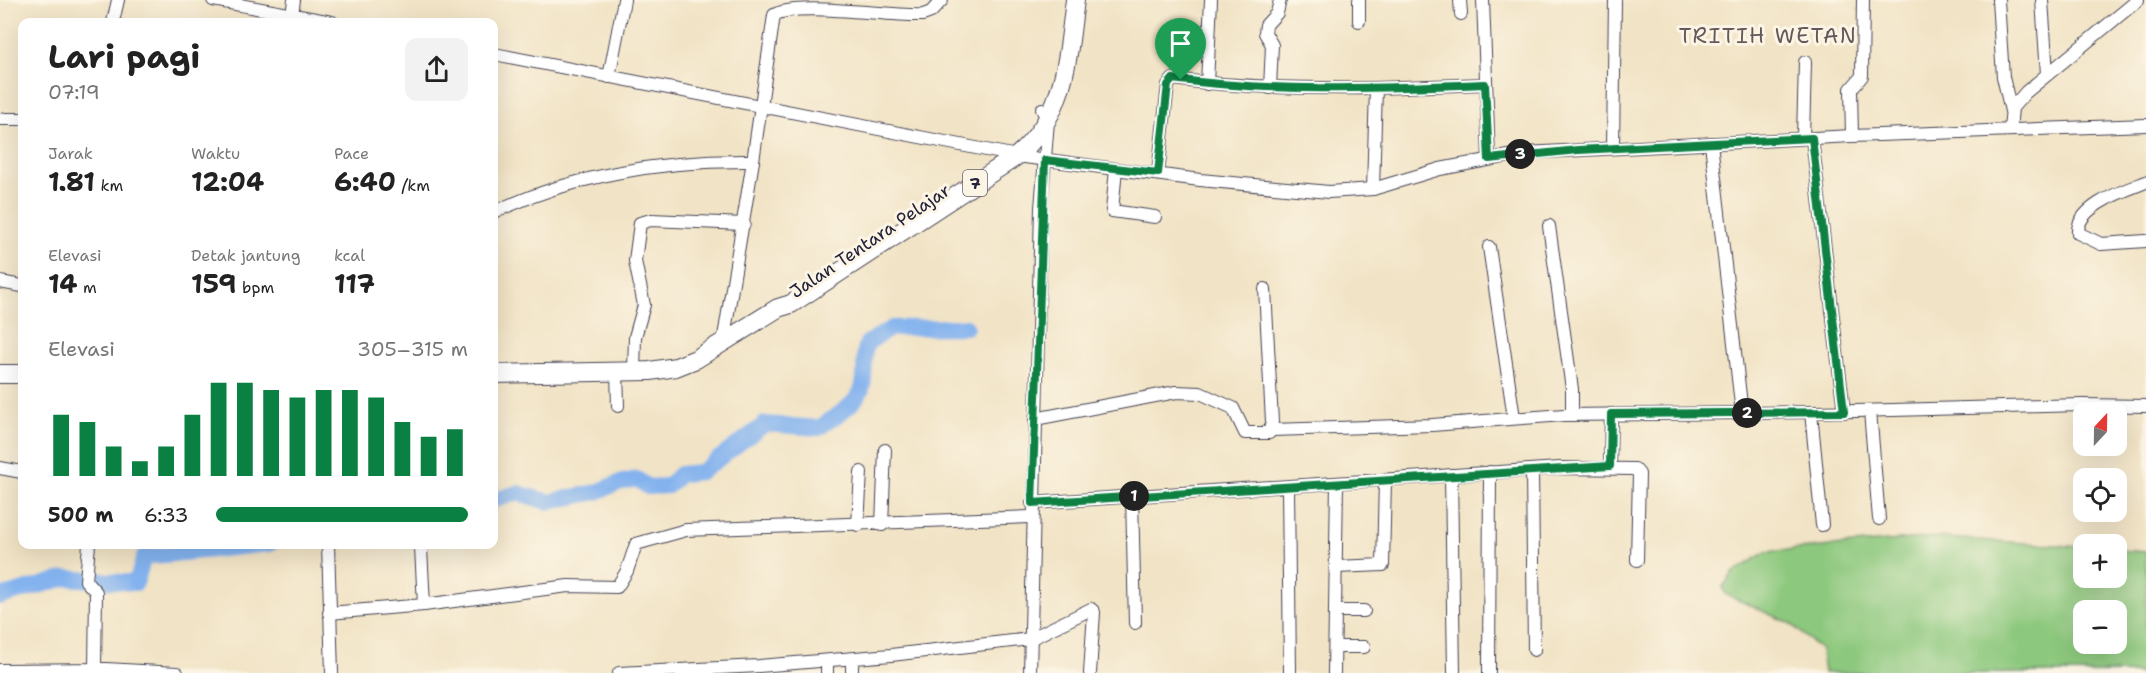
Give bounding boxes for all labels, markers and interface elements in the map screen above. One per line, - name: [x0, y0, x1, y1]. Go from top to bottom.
- pin: [1155, 18, 1206, 80]
- district label: TRITIH WETAN: [1679, 22, 1857, 50]
- icon: arrive: [1164, 27, 1197, 60]
- text: Lari pagi: [48, 34, 200, 79]
- button: share: [405, 38, 468, 101]
- text: 07:19: [48, 79, 100, 105]
- pin: 3: [1505, 139, 1535, 169]
- text: Jarak: [48, 143, 93, 164]
- text: Waktu: [191, 143, 240, 164]
- text: Pace: [334, 143, 369, 164]
- text: 3: [1514, 143, 1526, 164]
- text: 1.81: [48, 164, 95, 199]
- text: 12:04: [191, 164, 264, 199]
- text: 6:40: [334, 164, 396, 199]
- road number: 7: [963, 170, 987, 196]
- text: km: [95, 175, 123, 196]
- text: /km: [396, 175, 430, 196]
- street label: Jalan Tentara Pelajar: [785, 178, 955, 304]
- text: Elevasi: [48, 245, 102, 266]
- text: Detak jantung: [191, 245, 301, 266]
- text: kcal: [334, 245, 365, 266]
- text: 14: [48, 266, 78, 301]
- text: 159: [191, 266, 237, 301]
- text: 117: [334, 266, 375, 301]
- text: m: [78, 277, 97, 298]
- text: bpm: [237, 277, 274, 298]
- text: Elevasi: [48, 336, 115, 362]
- text: 305–315 m: [357, 336, 468, 362]
- pin: 2: [1732, 398, 1762, 428]
- text: 2: [1741, 402, 1753, 423]
- north arrow: [2073, 402, 2127, 456]
- map controls: [2073, 402, 2127, 654]
- button: locate: [2073, 468, 2127, 522]
- pin: 1: [1119, 481, 1149, 511]
- text: 1: [1130, 485, 1138, 506]
- text: 500 m: [48, 502, 114, 528]
- text: 6:33: [144, 502, 189, 528]
- button: +: [2073, 534, 2127, 588]
- button: −: [2073, 600, 2127, 654]

